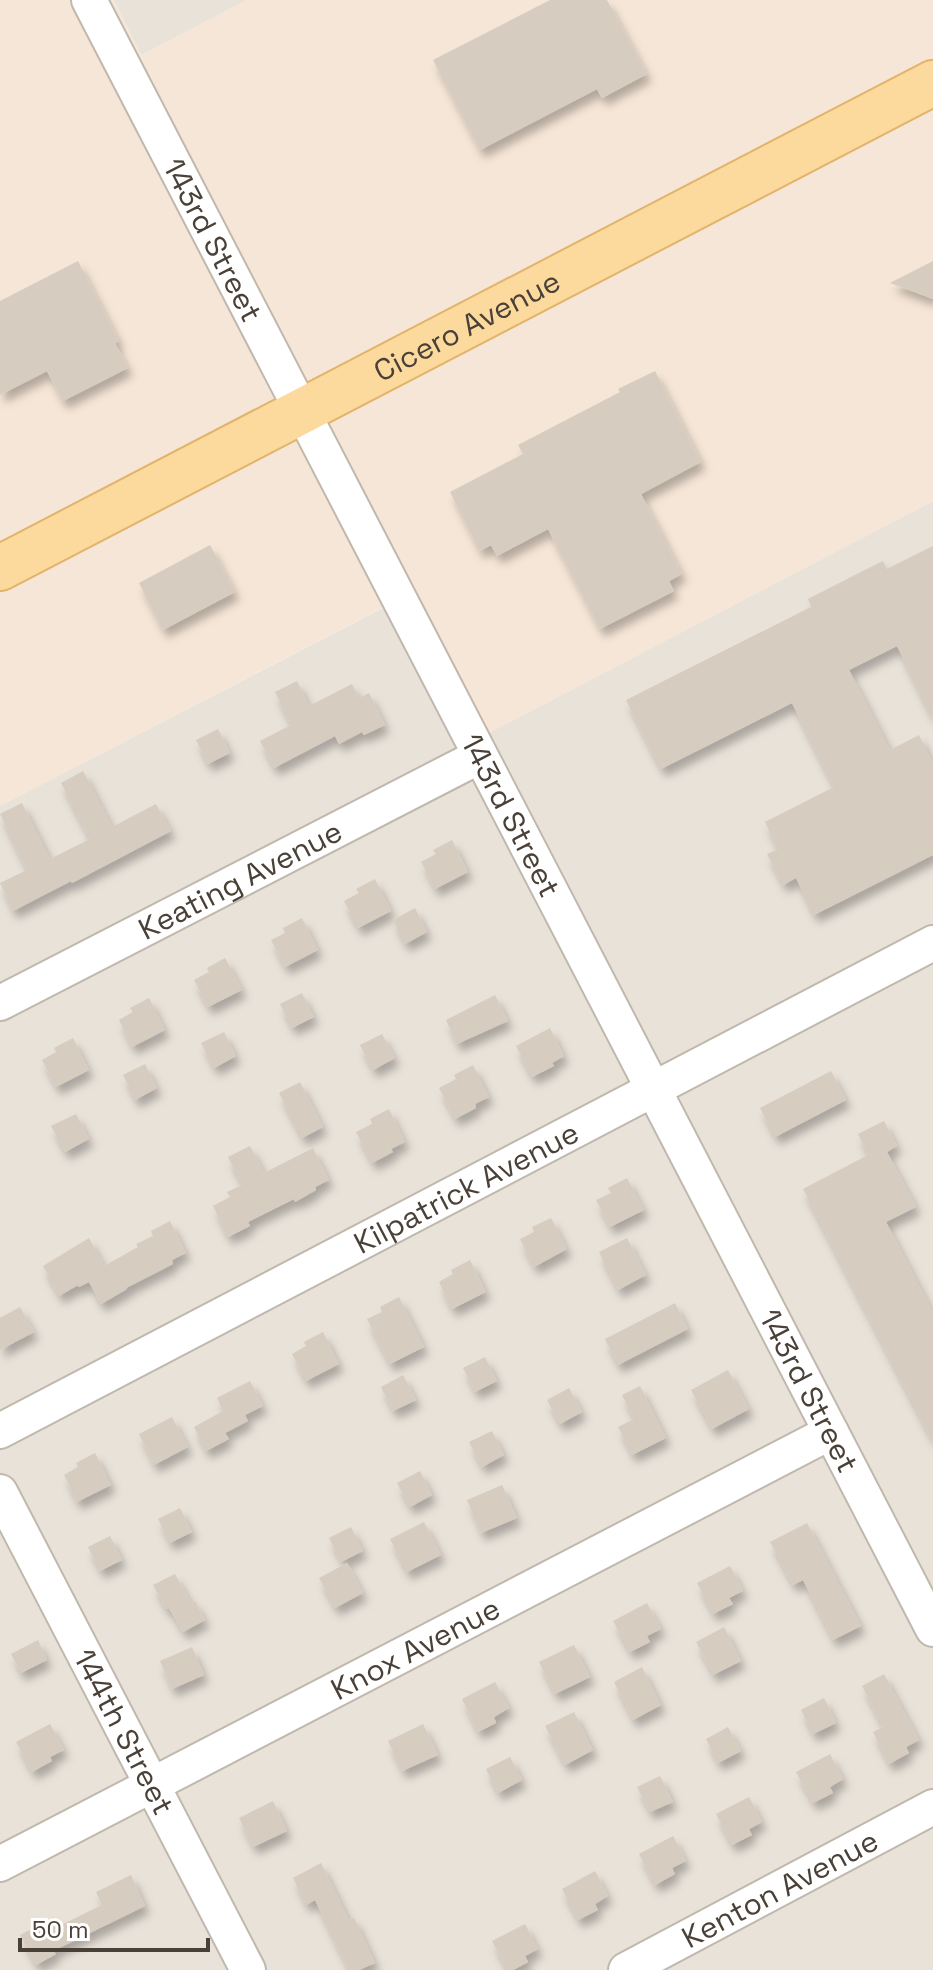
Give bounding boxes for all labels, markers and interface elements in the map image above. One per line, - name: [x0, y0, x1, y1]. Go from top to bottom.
- street label: 143rd Street: [155, 151, 272, 328]
- street label: Cicero Avenue: [367, 261, 567, 390]
- street label: 143rd Street: [453, 727, 570, 904]
- street label: Keating Avenue: [132, 811, 349, 948]
- street label: Kilpatrick Avenue: [347, 1112, 585, 1262]
- street label: 143rd Street: [751, 1302, 868, 1479]
- street label: Knox Avenue: [324, 1588, 506, 1708]
- street label: 144th Street: [65, 1642, 183, 1821]
- street label: Kenton Avenue: [675, 1820, 885, 1956]
- scale bar: [20, 1902, 208, 1952]
- text: 50 m: [32, 1914, 89, 1945]

